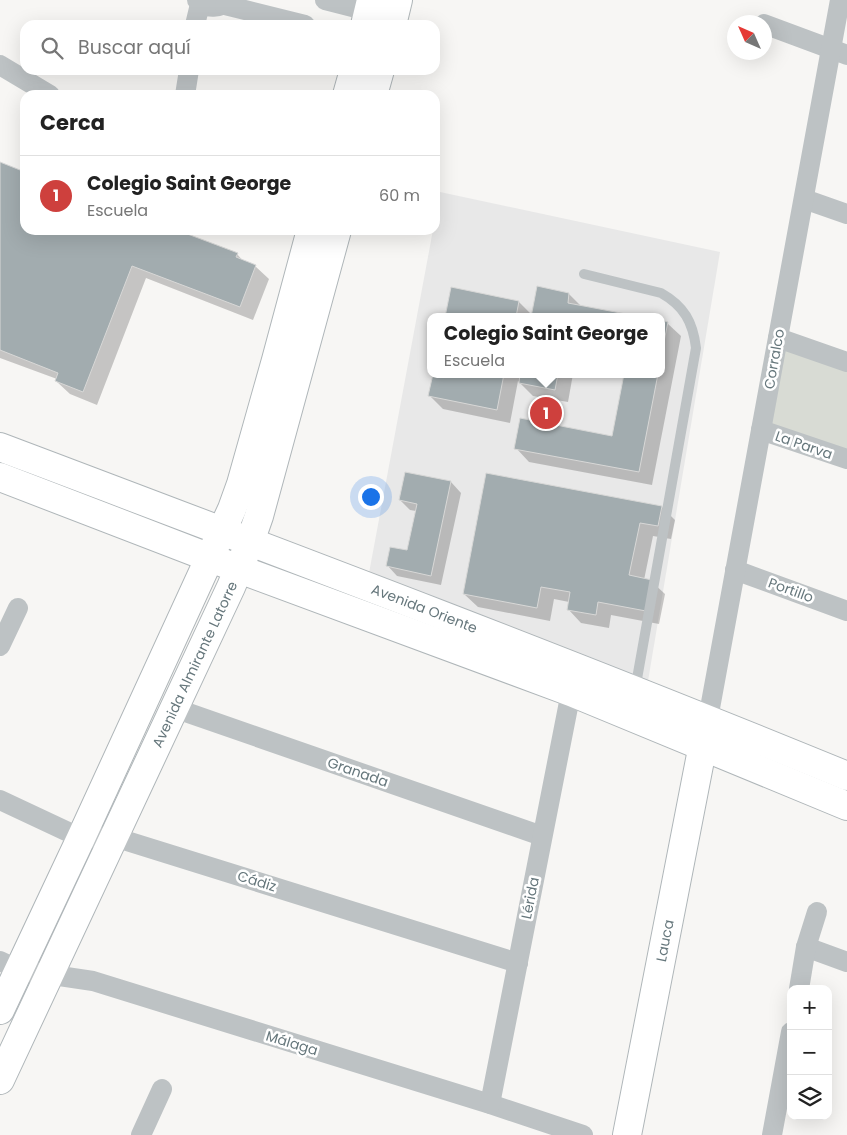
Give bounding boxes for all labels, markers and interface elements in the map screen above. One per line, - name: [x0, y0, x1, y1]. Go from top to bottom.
- north arrow: [727, 15, 772, 60]
- search box: [20, 20, 440, 75]
- icon: search: [38, 34, 66, 62]
- text: Buscar aquí: [78, 34, 191, 61]
- text: Cerca: [40, 108, 105, 137]
- text: Colegio Saint George: [87, 170, 291, 197]
- text: 1: [53, 184, 59, 207]
- text: 60 m: [379, 184, 420, 207]
- text: Escuela: [87, 199, 148, 222]
- popup: [427, 313, 665, 378]
- text: Colegio Saint George: [444, 320, 648, 347]
- street label: Corralco: [759, 327, 789, 391]
- text: Escuela: [444, 349, 505, 372]
- pin: 1: [530, 394, 562, 432]
- street label: La Parva: [773, 426, 835, 464]
- your location: [358, 484, 384, 510]
- street label: Portillo: [766, 573, 816, 607]
- street label: Avenida Almirante Latorre: [147, 578, 242, 751]
- street label: Avenida Oriente: [368, 579, 481, 638]
- street label: Granada: [325, 752, 391, 792]
- street label: Cádiz: [235, 866, 279, 896]
- street label: Lérida: [516, 875, 544, 921]
- street label: Lauca: [651, 918, 679, 963]
- map controls: [787, 985, 832, 1120]
- button: +: [787, 985, 832, 1030]
- street label: Málaga: [264, 1026, 320, 1060]
- button: −: [787, 1030, 832, 1075]
- button: layers: [787, 1075, 832, 1120]

